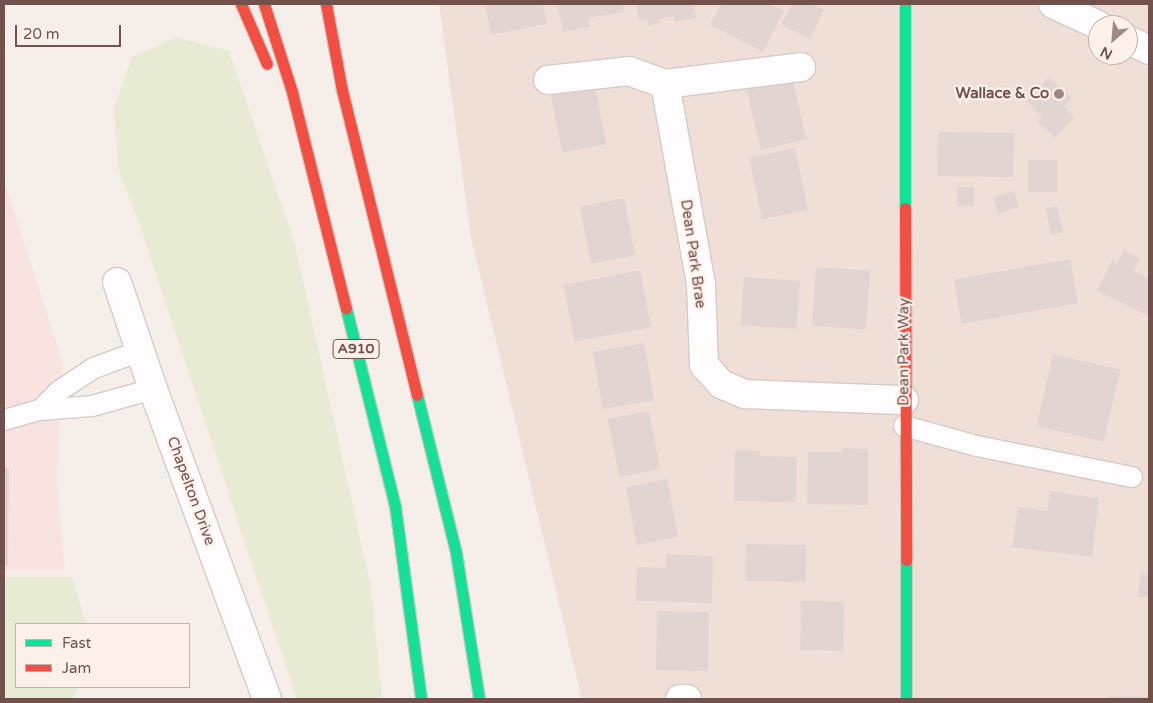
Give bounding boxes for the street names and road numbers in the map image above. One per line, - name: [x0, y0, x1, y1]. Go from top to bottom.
- street label: Dean Park Brae: [676, 198, 710, 310]
- street label: Dean Park Way: [895, 298, 913, 406]
- road number: A910: [332, 338, 380, 360]
- street label: Chapelton Drive: [163, 434, 219, 548]

